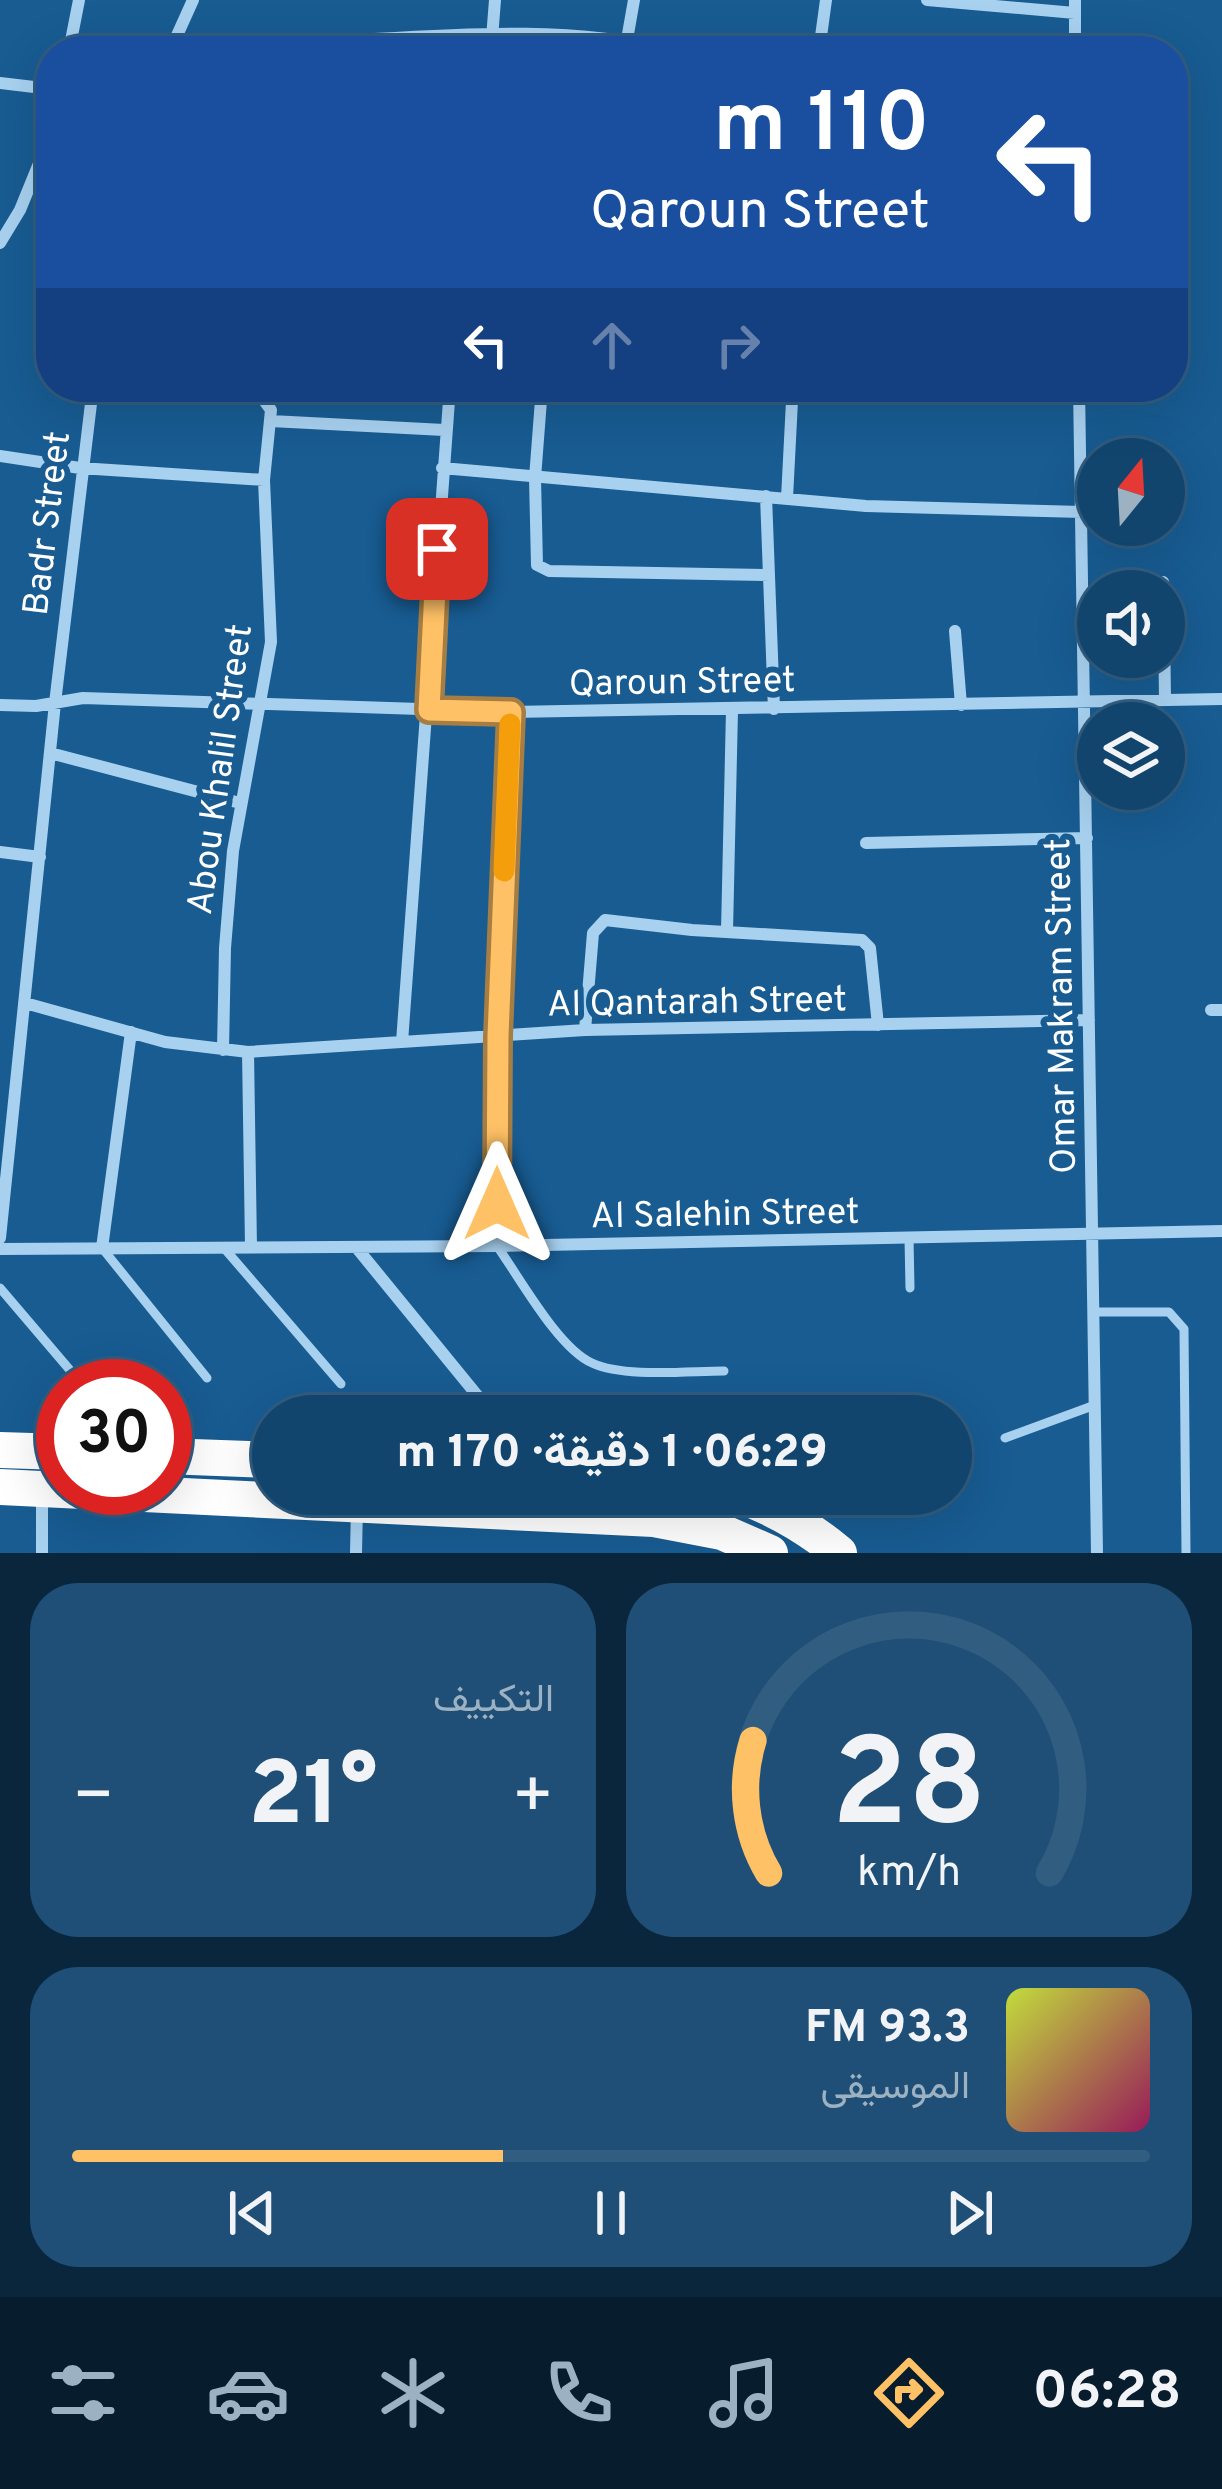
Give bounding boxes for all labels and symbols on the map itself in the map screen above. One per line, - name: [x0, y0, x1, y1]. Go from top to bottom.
- street label: Badr Street: [15, 429, 83, 618]
- north arrow: [1077, 438, 1185, 546]
- pin: [386, 498, 488, 600]
- street label: Abou Khalil Street: [179, 621, 265, 918]
- street label: Qaroun Street: [568, 659, 796, 709]
- street label: Omar Makram Street: [1037, 838, 1089, 1174]
- street label: Al Qantarah Street: [547, 978, 847, 1030]
- position arrow: [434, 1141, 560, 1267]
- street label: Al Salehin Street: [590, 1191, 860, 1241]
- speed limit sign: 30: [36, 1359, 192, 1515]

